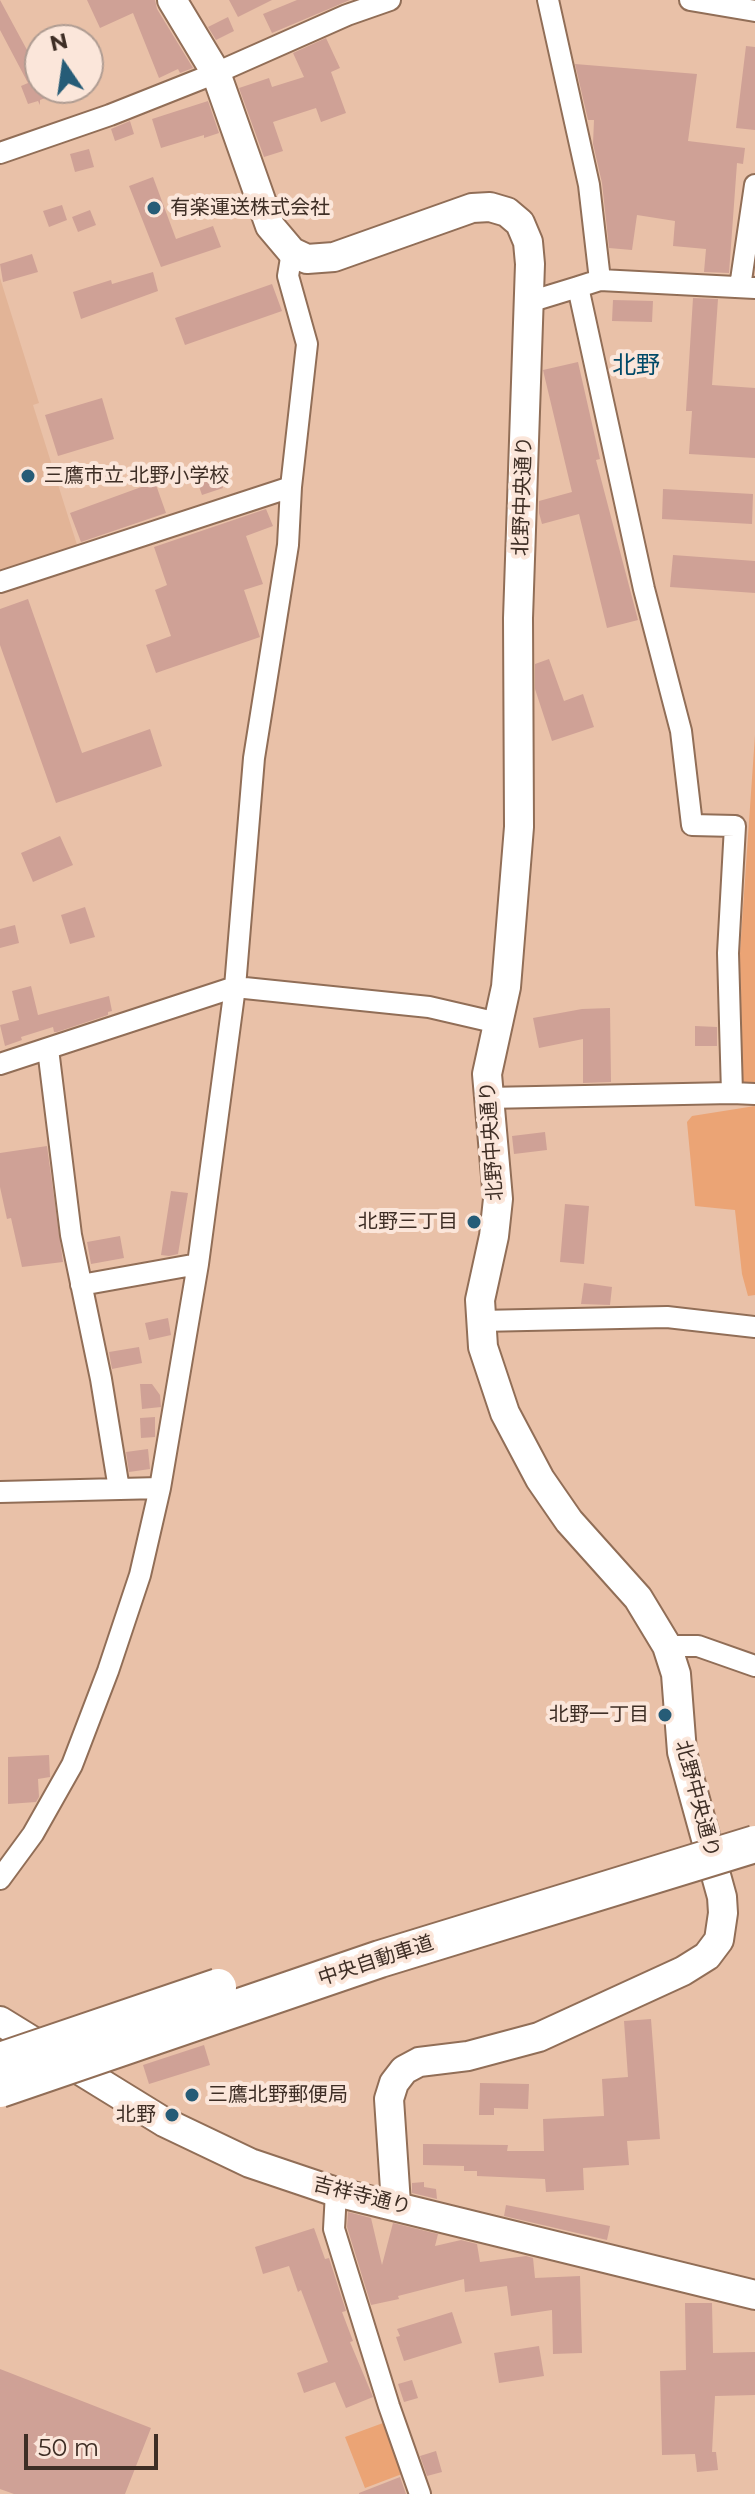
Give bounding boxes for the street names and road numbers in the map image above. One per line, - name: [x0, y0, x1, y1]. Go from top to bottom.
- street label: 北野中央通り: [509, 436, 537, 556]
- street label: 北野中央通り: [476, 1080, 508, 1202]
- street label: 北野中央通り: [670, 1738, 724, 1860]
- street label: 中央自動車道: [315, 1931, 437, 1991]
- street label: 吉祥寺通り: [311, 2172, 413, 2220]

